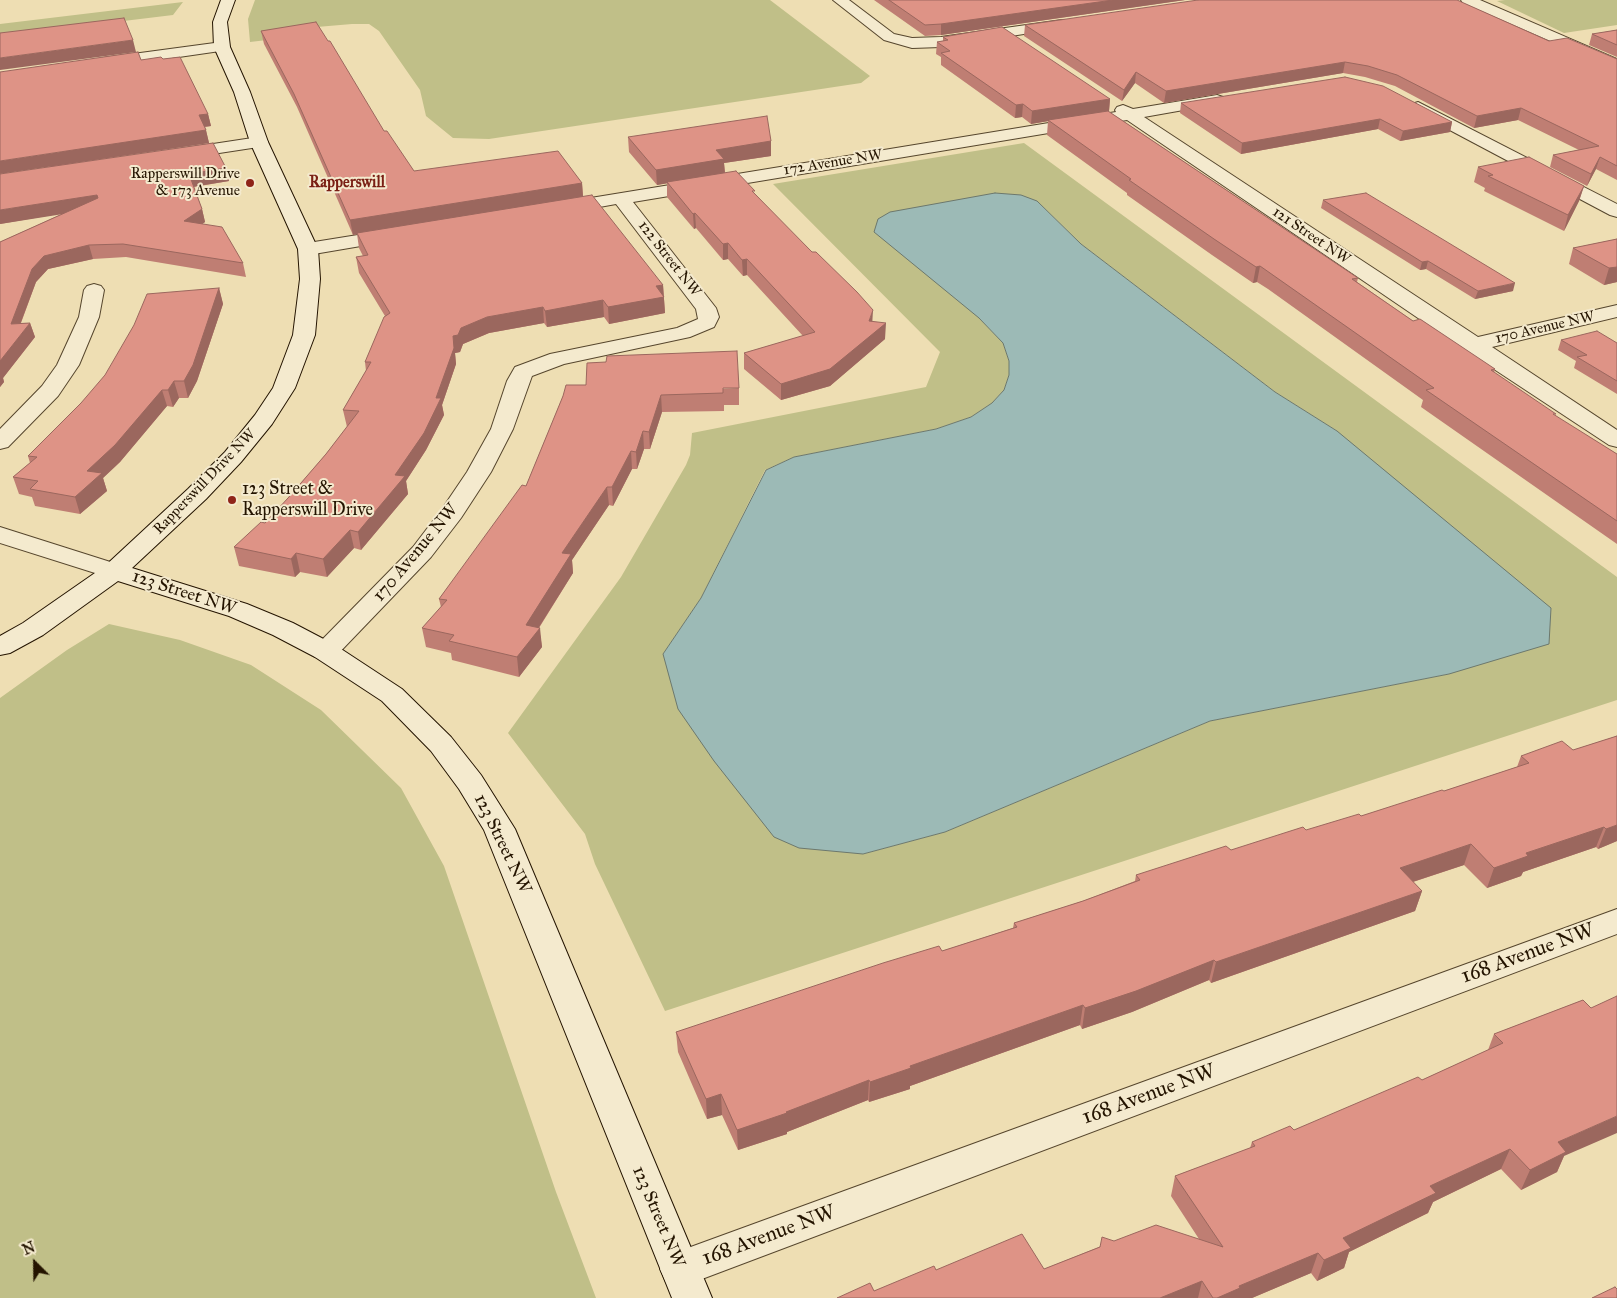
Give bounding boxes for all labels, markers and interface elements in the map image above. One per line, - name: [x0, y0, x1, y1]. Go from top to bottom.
- street label: 172 Avenue NW: [782, 146, 884, 180]
- place label: Rapperswill Drive & 173 Avenue: [131, 165, 240, 200]
- district label: Rapperswill: [309, 173, 385, 193]
- marker: Rapperswill Drive & 173 Avenue: [244, 177, 256, 189]
- street label: 121 Street NW: [1269, 203, 1353, 269]
- street label: 122 Street NW: [634, 217, 704, 301]
- street label: 170 Avenue NW: [1494, 308, 1596, 348]
- street label: Rapperswill Drive NW: [150, 426, 260, 538]
- place label: 123 Street & Rapperswill Drive: [242, 479, 373, 522]
- marker: 123 Street & Rapperswill Drive: [226, 494, 238, 506]
- street label: 170 Avenue NW: [369, 500, 463, 606]
- street label: 123 Street NW: [129, 566, 239, 620]
- street label: 123 Street NW: [469, 791, 535, 897]
- street label: 168 Avenue NW: [1458, 918, 1598, 990]
- street label: 168 Avenue NW: [1079, 1059, 1219, 1131]
- street label: 123 Street NW: [627, 1163, 689, 1271]
- street label: 168 Avenue NW: [699, 1200, 839, 1272]
- north arrow: [10, 1238, 60, 1288]
- text: N: [20, 1239, 38, 1259]

